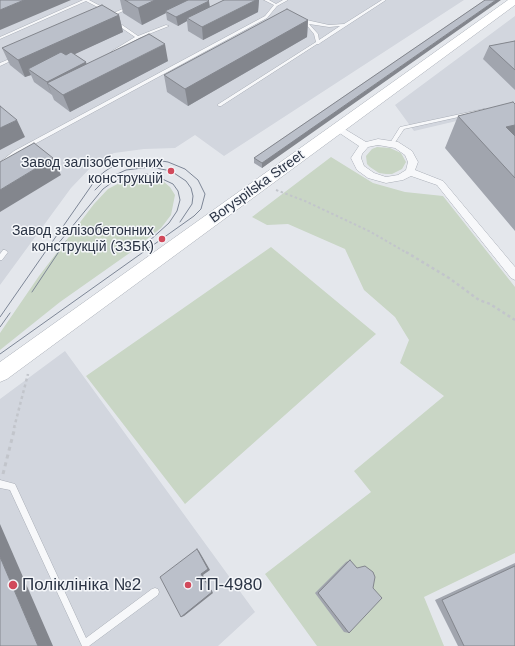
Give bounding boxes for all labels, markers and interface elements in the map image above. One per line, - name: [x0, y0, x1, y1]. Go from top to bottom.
- street label: Boryspilska Street: [206, 147, 308, 227]
- place label: Завод залізобетонних конструкцій: [21, 155, 163, 188]
- marker: Завод залізобетонних конструкцій: [166, 166, 176, 176]
- place label: Завод залізобетонних конструкцій (ЗЗБК): [12, 223, 154, 256]
- marker: Завод залізобетонних конструкцій (ЗЗБК): [157, 234, 167, 244]
- place label: Поліклініка №2: [22, 575, 141, 595]
- place label: ТП-4980: [196, 575, 262, 595]
- marker: Поліклініка №2: [7, 579, 19, 591]
- marker: ТП-4980: [183, 580, 193, 590]

